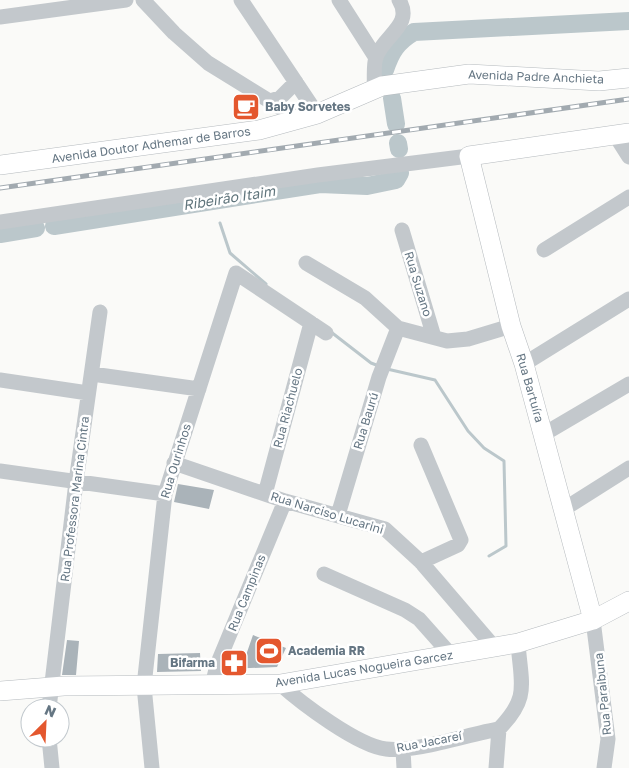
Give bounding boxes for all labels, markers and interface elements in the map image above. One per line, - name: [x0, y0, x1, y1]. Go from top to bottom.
- street label: Avenida Padre Anchieta: [468, 67, 604, 86]
- cafe icon: Baby Sorvetes: [231, 92, 261, 122]
- place label: Baby Sorvetes: [265, 99, 351, 114]
- street label: Avenida Doutor Adhemar de Barros: [50, 123, 251, 166]
- water label: Ribeirão Itaim: [182, 182, 277, 213]
- street label: Rua Suzano: [401, 249, 436, 318]
- street label: Rua Bartuíra: [513, 352, 548, 424]
- street label: Rua Riachuelo: [270, 366, 305, 450]
- street label: Rua Baurú: [350, 390, 381, 451]
- street label: Rua Professora Marina Cintra: [57, 415, 92, 583]
- street label: Rua Ourinhos: [157, 422, 194, 500]
- street label: Rua Narciso Lucarini: [269, 488, 385, 537]
- street label: Rua Campinas: [224, 552, 269, 633]
- sports icon: Academia RR: [254, 636, 284, 666]
- place label: Academia RR: [288, 643, 365, 658]
- street label: Avenida Lucas Nogueira Garcez: [274, 647, 454, 690]
- pharmacy icon: Bifarma: [219, 648, 249, 678]
- street label: Rua Paraibuna: [591, 652, 614, 736]
- place label: Bifarma: [170, 655, 215, 670]
- north arrow: [20, 698, 70, 748]
- text: N: [42, 701, 59, 721]
- street label: Rua Jacareí: [395, 728, 464, 755]

